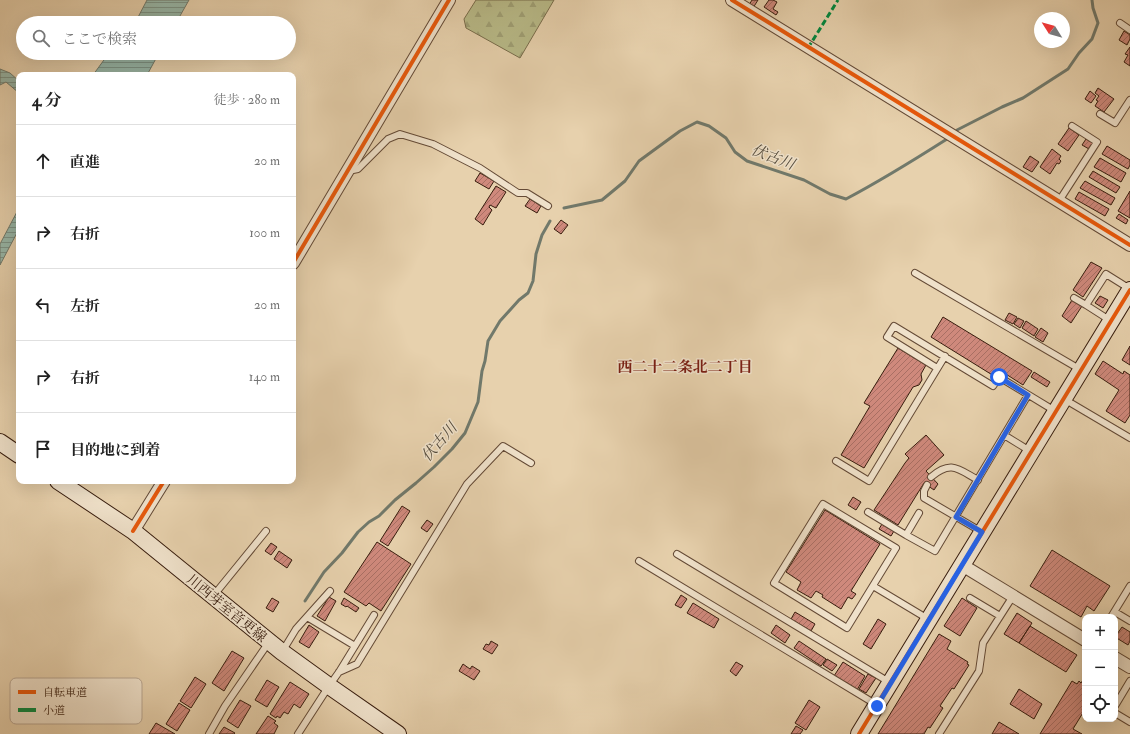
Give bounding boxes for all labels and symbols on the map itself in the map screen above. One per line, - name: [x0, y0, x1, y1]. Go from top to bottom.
- north arrow: [1034, 12, 1070, 48]
- water label: 伏古川: [748, 141, 799, 175]
- district label: 西二十二条北二丁目: [617, 358, 753, 377]
- route start: [990, 368, 1008, 386]
- water label: 伏古川: [417, 418, 463, 466]
- street label: 川西芽室音更線: [183, 571, 270, 646]
- legend: [10, 678, 142, 724]
- text: 自転車道: [43, 686, 87, 699]
- route end: [868, 697, 886, 715]
- text: 小道: [43, 704, 65, 717]

